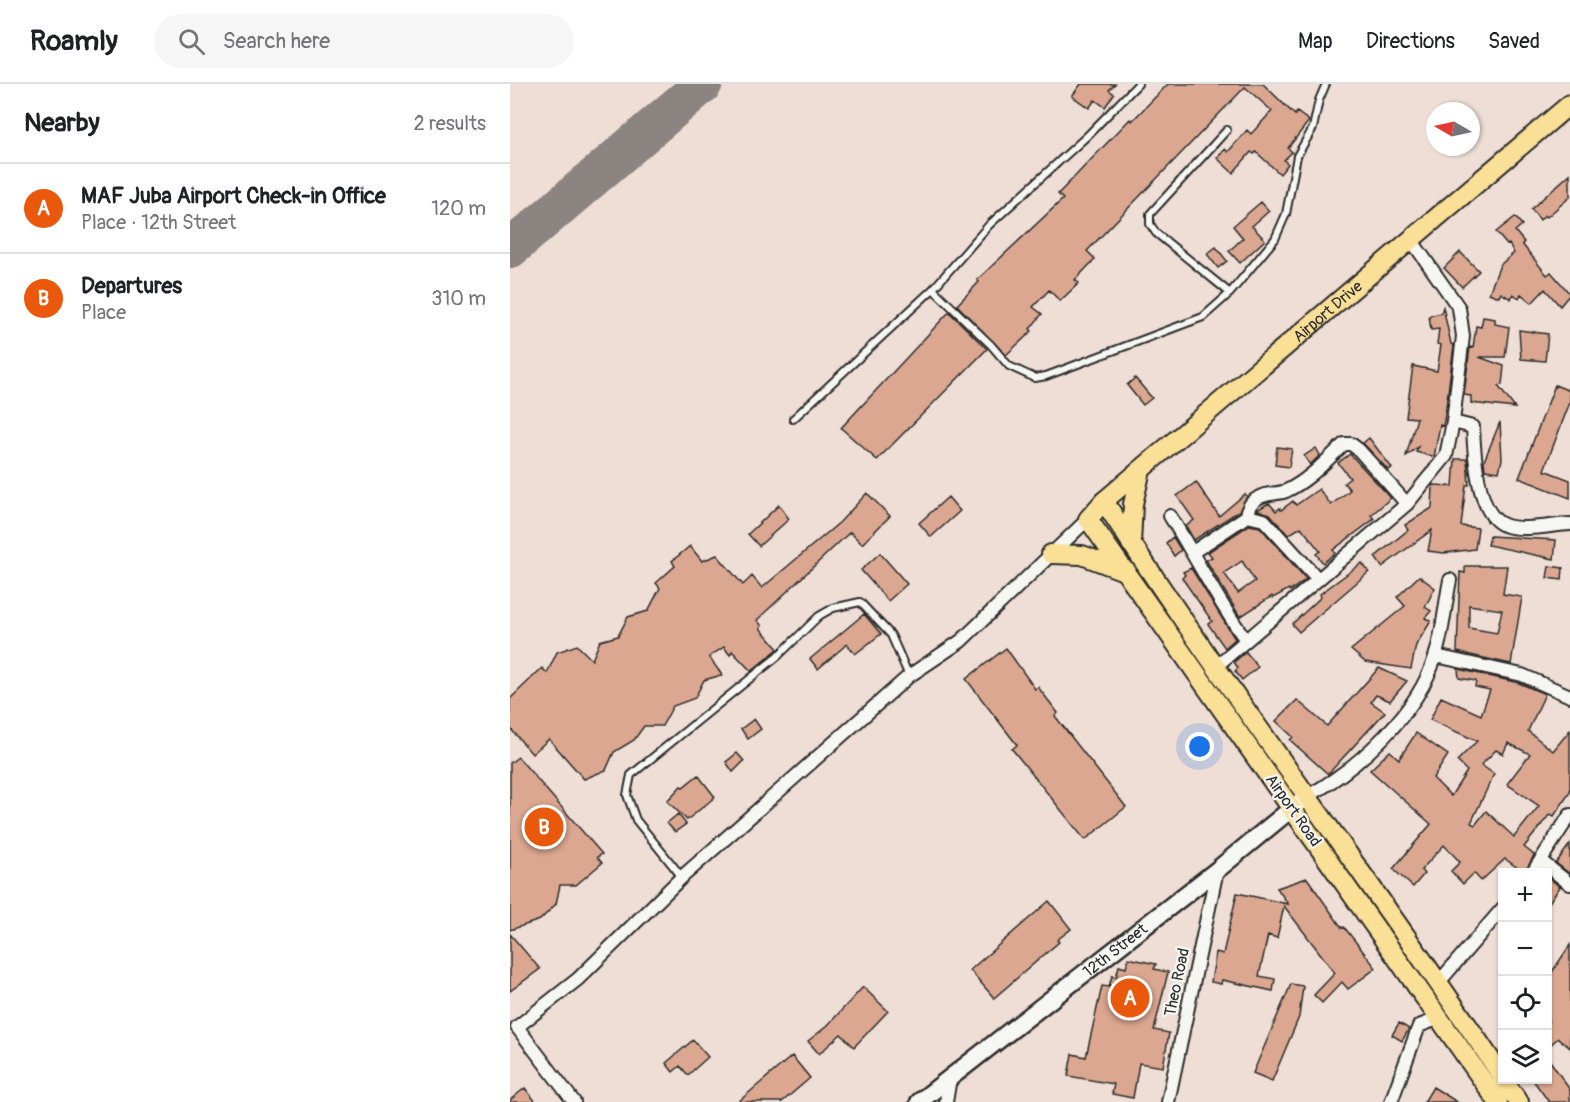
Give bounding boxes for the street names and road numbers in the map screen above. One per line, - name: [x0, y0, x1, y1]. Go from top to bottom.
- street label: Airport Drive: [1289, 276, 1367, 347]
- street label: Airport Road: [1261, 770, 1325, 851]
- street label: 12th Street: [1079, 919, 1152, 982]
- street label: Theo Road: [1160, 946, 1194, 1018]

